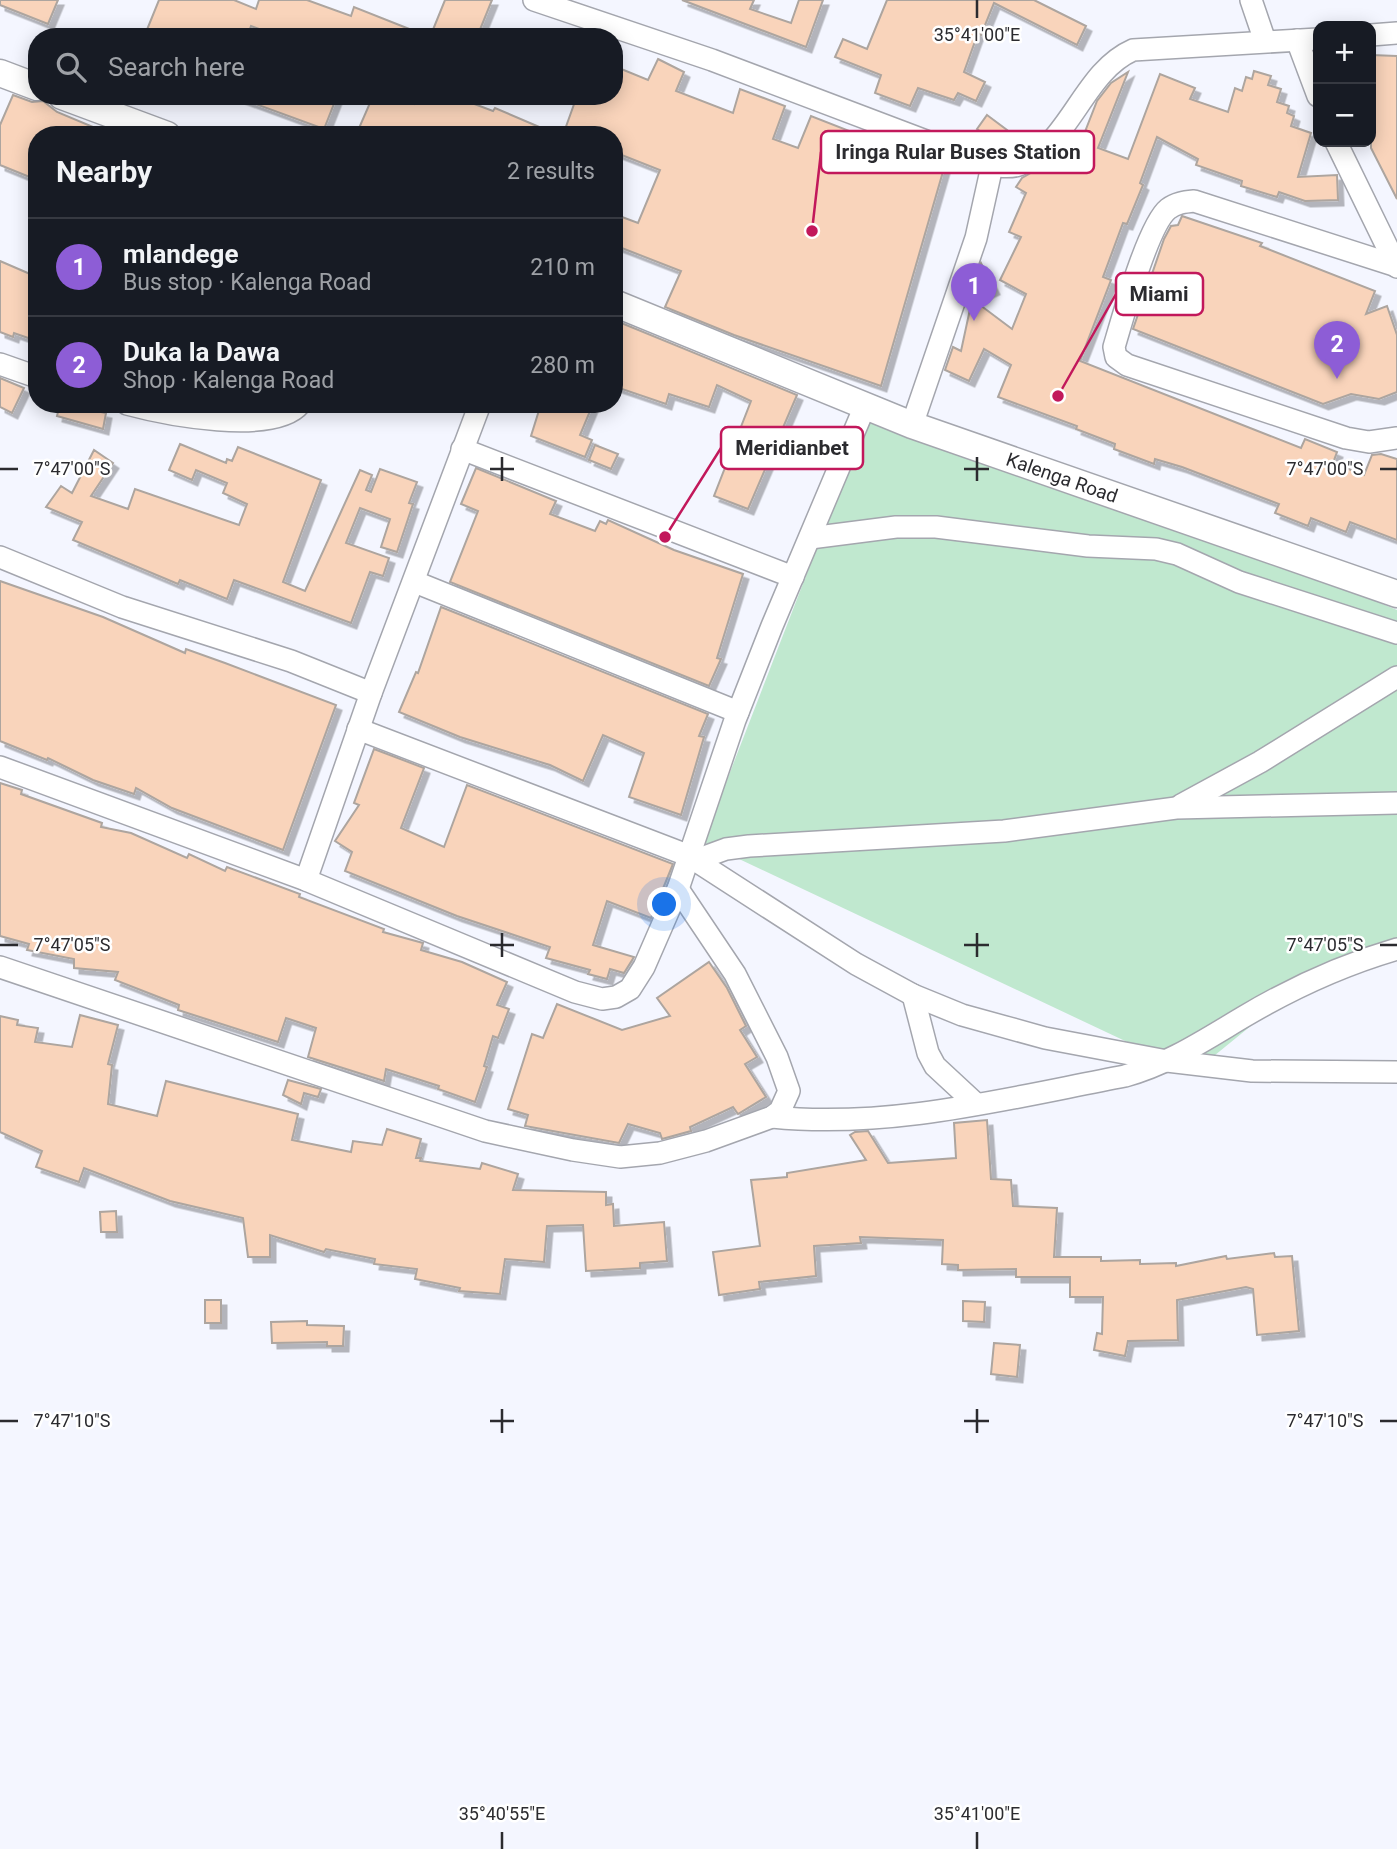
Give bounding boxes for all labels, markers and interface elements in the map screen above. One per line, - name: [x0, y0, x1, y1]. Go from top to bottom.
- map controls: [1313, 21, 1376, 147]
- button: +: [1313, 21, 1376, 84]
- text: 35°41'00"E: [934, 24, 1020, 45]
- search box: [28, 28, 623, 105]
- icon: search: [52, 48, 90, 86]
- text: Search here: [108, 52, 245, 82]
- button: −: [1313, 84, 1376, 147]
- callout: Iringa Rular Buses Station: [821, 131, 1094, 173]
- text: Iringa Rular Buses Station: [835, 140, 1081, 164]
- text: Nearby: [56, 154, 152, 189]
- text: 2 results: [507, 158, 595, 185]
- text: mlandege: [123, 239, 238, 269]
- text: 1: [72, 254, 86, 281]
- text: 210 m: [530, 254, 595, 281]
- pin: 1: [951, 263, 997, 321]
- text: Bus stop · Kalenga Road: [123, 269, 372, 296]
- callout: Miami: [1116, 273, 1203, 315]
- text: Miami: [1130, 282, 1188, 306]
- pin: 2: [1314, 321, 1360, 379]
- text: Duka la Dawa: [123, 337, 280, 367]
- text: 2: [72, 352, 86, 379]
- text: 280 m: [530, 352, 595, 379]
- text: Shop · Kalenga Road: [123, 367, 334, 394]
- callout: Meridianbet: [721, 427, 863, 469]
- text: Meridianbet: [735, 436, 849, 460]
- street label: Kalenga Road: [1003, 447, 1121, 507]
- text: 7°47'00"S: [34, 458, 111, 479]
- text: 7°47'00"S: [1287, 458, 1364, 479]
- your location: [647, 887, 681, 921]
- text: 7°47'05"S: [34, 934, 111, 955]
- text: 7°47'05"S: [1287, 934, 1364, 955]
- text: 7°47'10"S: [34, 1410, 111, 1431]
- text: 7°47'10"S: [1287, 1410, 1364, 1431]
- text: 35°40'55"E: [459, 1803, 545, 1824]
- text: 35°41'00"E: [934, 1803, 1020, 1824]

